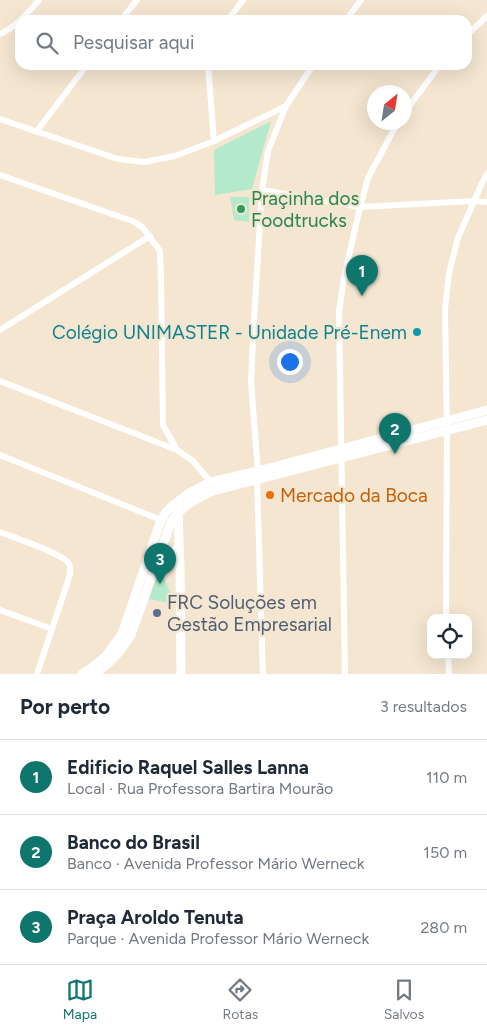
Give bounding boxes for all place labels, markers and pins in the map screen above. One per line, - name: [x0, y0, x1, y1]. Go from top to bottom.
- place label: Praçinha dos Foodtrucks: [251, 187, 359, 232]
- marker: Praçinha dos Foodtrucks: [235, 203, 247, 215]
- pin: 1: [346, 255, 378, 296]
- place label: Colégio UNIMASTER - Unidade Pré-Enem: [52, 321, 407, 344]
- marker: Colégio UNIMASTER - Unidade Pré-Enem: [411, 326, 423, 338]
- pin: 2: [379, 413, 411, 454]
- place label: Mercado da Boca: [280, 484, 428, 507]
- marker: Mercado da Boca: [264, 489, 276, 501]
- pin: 3: [144, 543, 176, 584]
- place label: FRC Soluções em Gestão Empresarial: [167, 591, 332, 636]
- marker: FRC Soluções em Gestão Empresarial: [151, 607, 163, 619]

